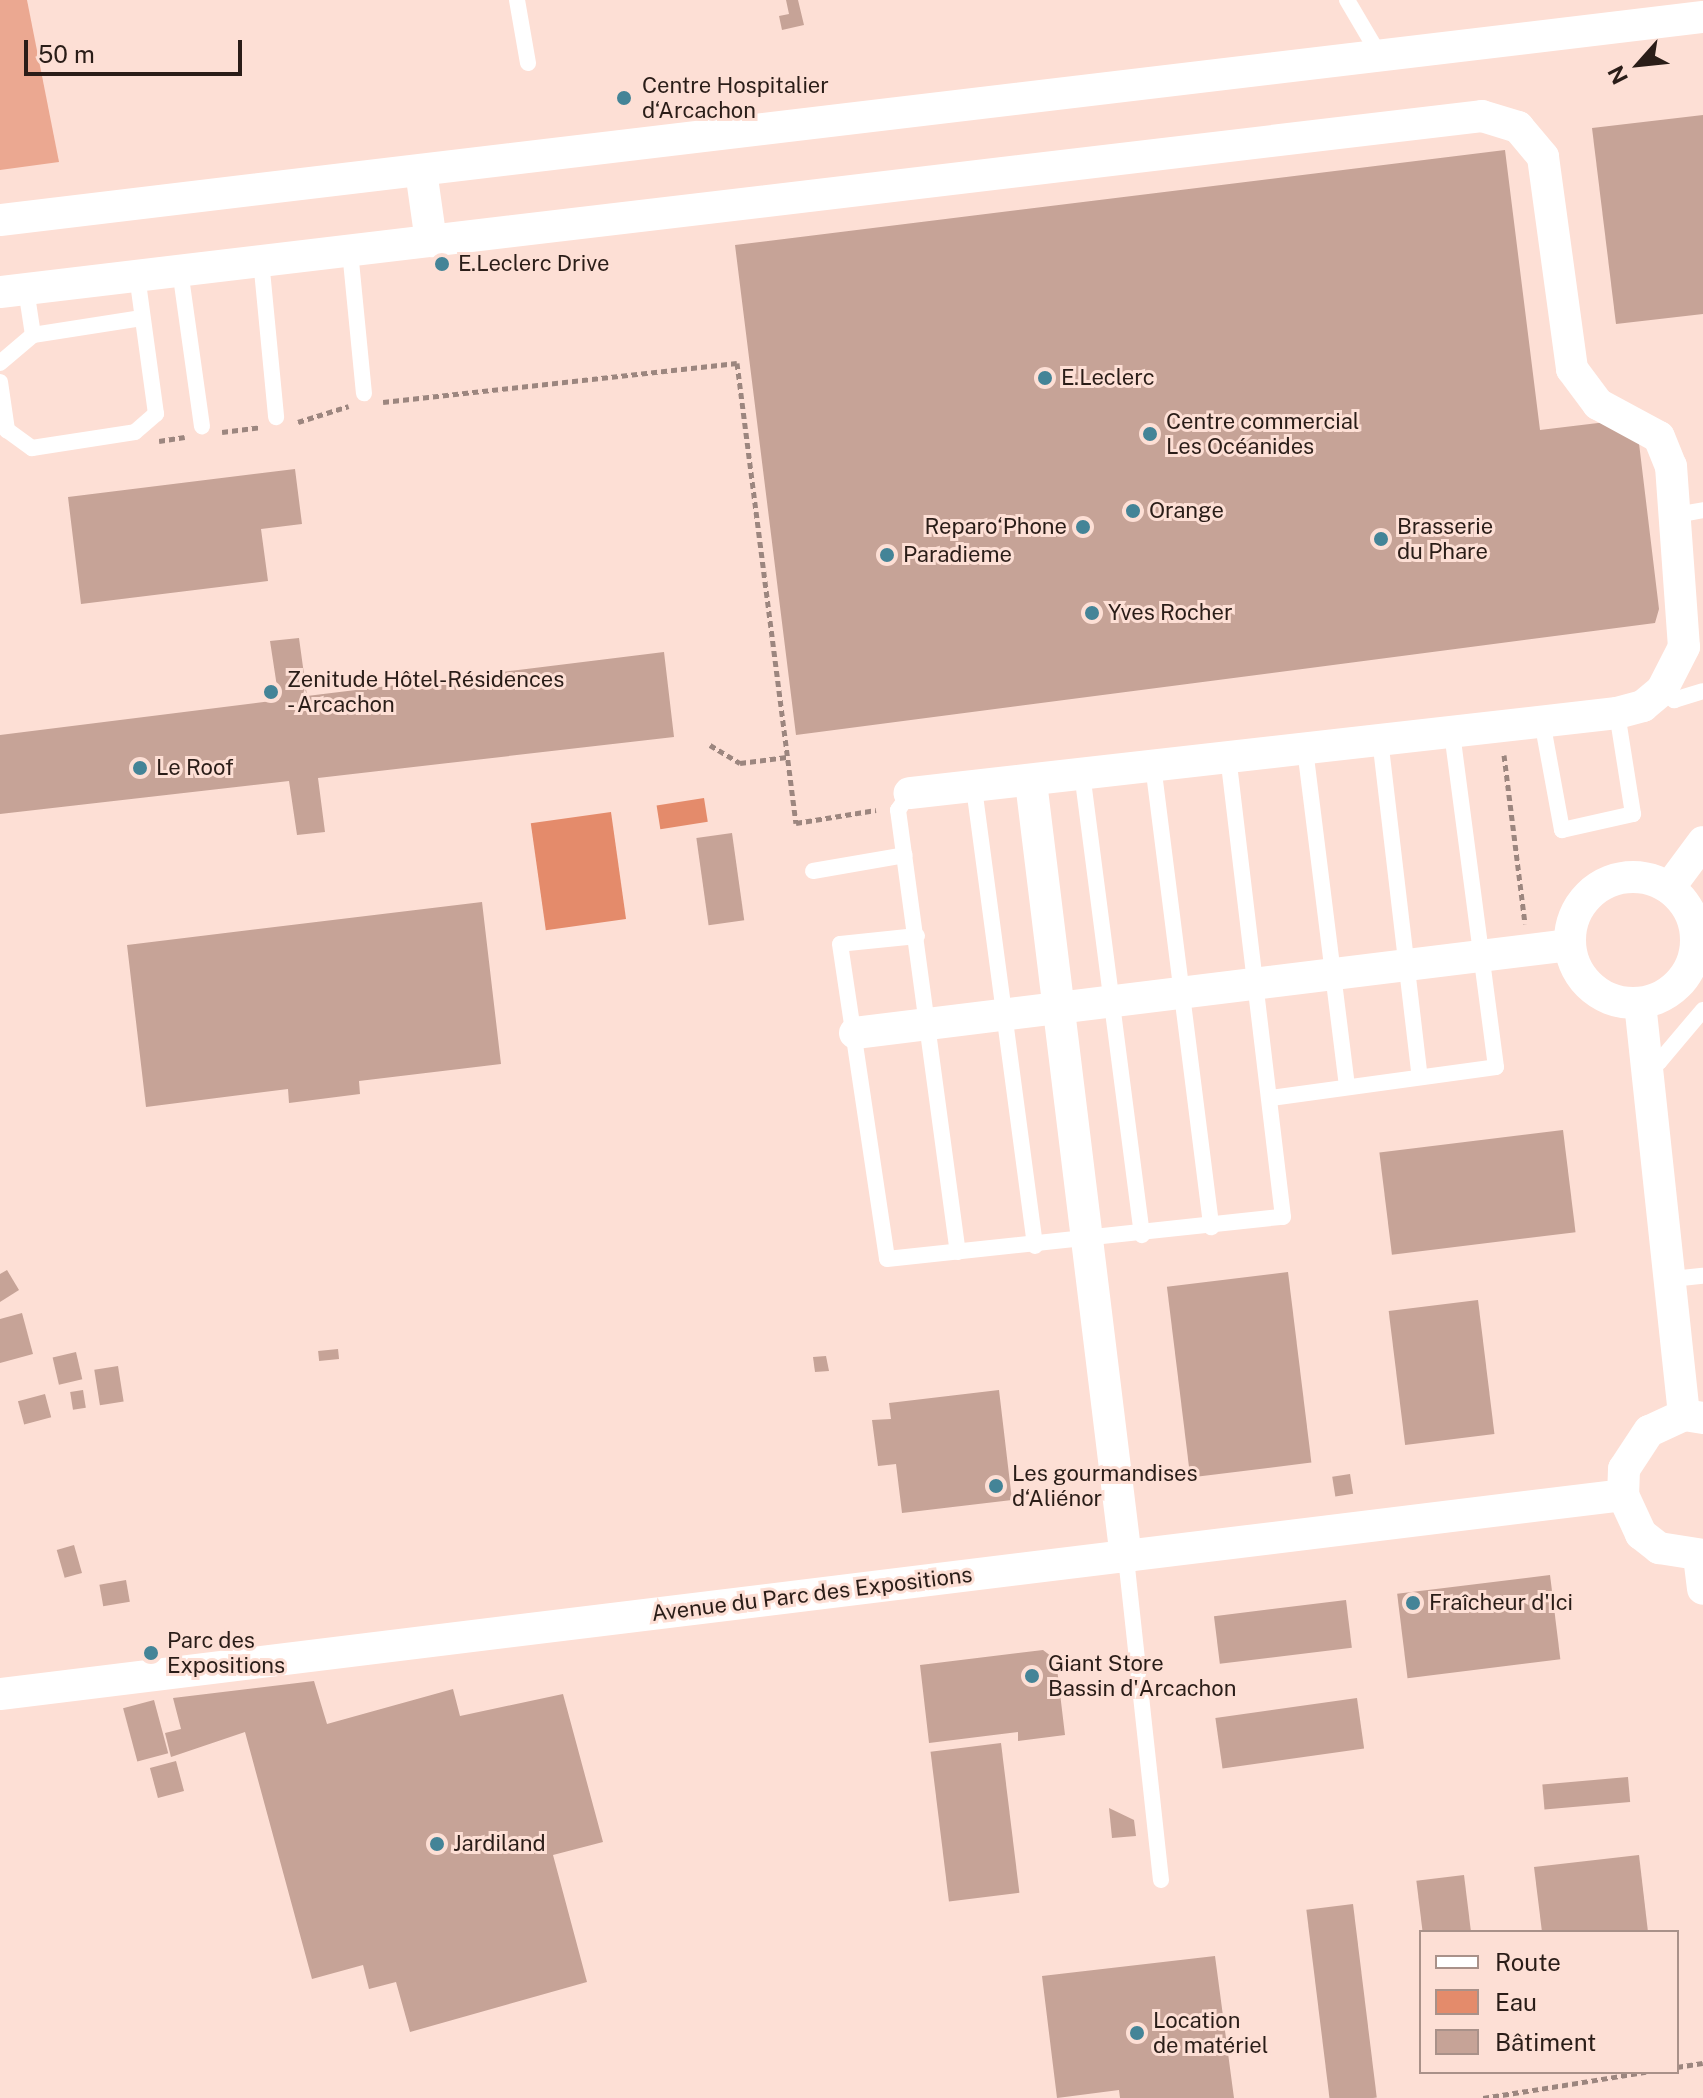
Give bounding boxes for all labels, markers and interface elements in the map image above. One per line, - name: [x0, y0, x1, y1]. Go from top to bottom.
- scale bar: [28, 24, 246, 74]
- north arrow: [1599, 24, 1679, 104]
- text: 50 m: [38, 40, 95, 68]
- text: N: [1602, 61, 1633, 88]
- place label: Centre Hospitalier d‘Arcachon: [642, 72, 829, 124]
- marker: Centre Hospitalier d‘Arcachon: [613, 87, 635, 109]
- place label: E.Leclerc Drive: [458, 251, 610, 277]
- marker: E.Leclerc Drive: [433, 255, 451, 273]
- place label: E.Leclerc: [1061, 365, 1155, 391]
- marker: E.Leclerc: [1036, 369, 1054, 387]
- place label: Centre commercial Les Océanides: [1166, 408, 1360, 460]
- marker: Centre commercial Les Océanides: [1141, 425, 1159, 443]
- place label: Orange: [1149, 498, 1224, 524]
- marker: Orange: [1124, 502, 1142, 520]
- place label: Brasserie du Phare: [1397, 513, 1493, 564]
- place label: Reparo‘Phone: [924, 514, 1067, 540]
- marker: Reparo‘Phone: [1074, 518, 1092, 536]
- marker: Brasserie du Phare: [1372, 530, 1390, 548]
- place label: Paradieme: [903, 542, 1012, 568]
- marker: Paradieme: [878, 546, 896, 564]
- place label: Yves Rocher: [1108, 600, 1233, 626]
- marker: Yves Rocher: [1083, 604, 1101, 622]
- place label: Zenitude Hôtel-Résidences - Arcachon: [287, 666, 565, 718]
- marker: Zenitude Hôtel-Résidences - Arcachon: [262, 683, 280, 701]
- place label: Le Roof: [156, 755, 234, 781]
- marker: Le Roof: [131, 759, 149, 777]
- place label: Les gourmandises d‘Aliénor: [1012, 1460, 1198, 1512]
- marker: Les gourmandises d‘Aliénor: [987, 1477, 1005, 1495]
- street label: Avenue du Parc des Expositions: [650, 1561, 974, 1627]
- place label: Fraîcheur d'Ici: [1429, 1590, 1573, 1616]
- marker: Fraîcheur d'Ici: [1404, 1594, 1422, 1612]
- place label: Parc des Expositions: [167, 1627, 285, 1678]
- marker: Parc des Expositions: [142, 1644, 160, 1662]
- place label: Giant Store Bassin d'Arcachon: [1048, 1650, 1237, 1702]
- marker: Giant Store Bassin d'Arcachon: [1023, 1667, 1041, 1685]
- place label: Jardiland: [453, 1831, 546, 1857]
- marker: Jardiland: [428, 1835, 446, 1853]
- legend: [1419, 1930, 1679, 2074]
- text: Route: [1495, 1948, 1561, 1976]
- text: Eau: [1495, 1988, 1537, 2016]
- place label: Location de matériel: [1153, 2007, 1269, 2058]
- marker: Location de matériel: [1128, 2024, 1146, 2042]
- text: Bâtiment: [1495, 2028, 1596, 2056]

